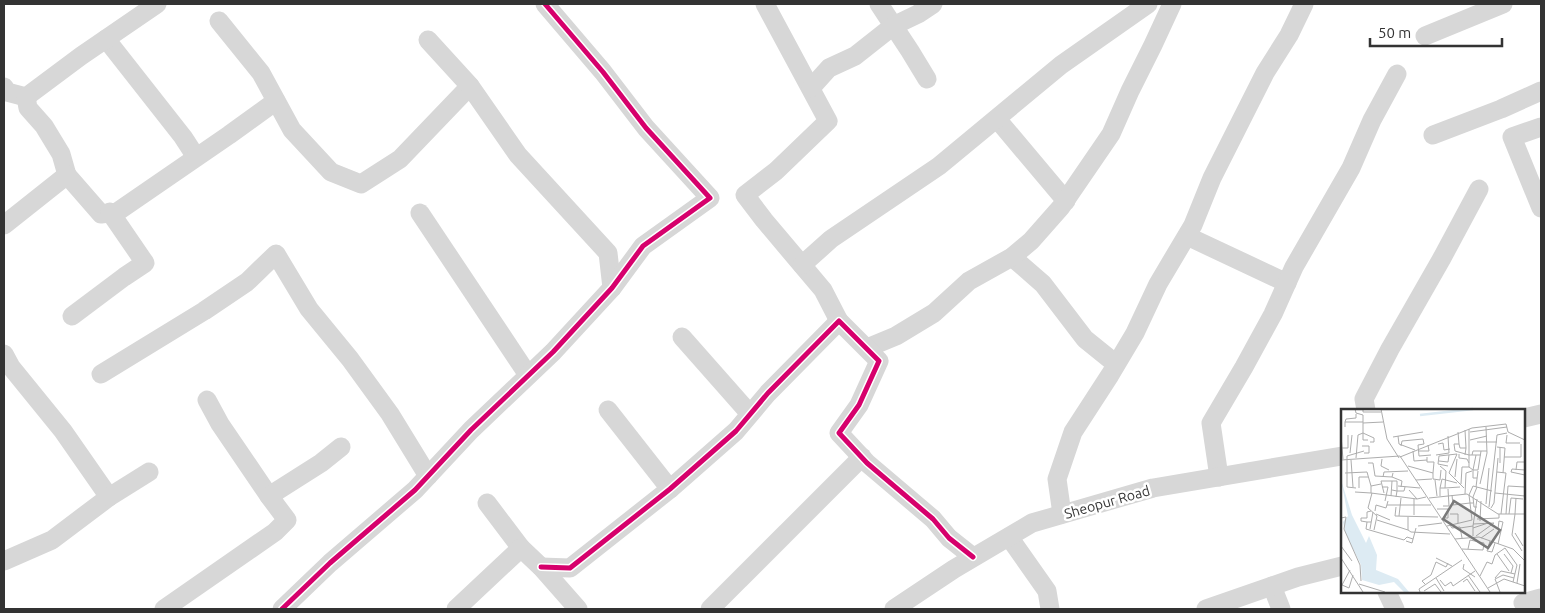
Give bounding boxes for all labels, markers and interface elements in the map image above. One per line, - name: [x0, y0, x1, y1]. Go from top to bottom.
- scale bar: [1370, 15, 1502, 47]
- text: 50 m: [1378, 24, 1411, 41]
- inset map: [1341, 409, 1525, 593]
- street label: Sheopur Road: [1062, 482, 1152, 522]

